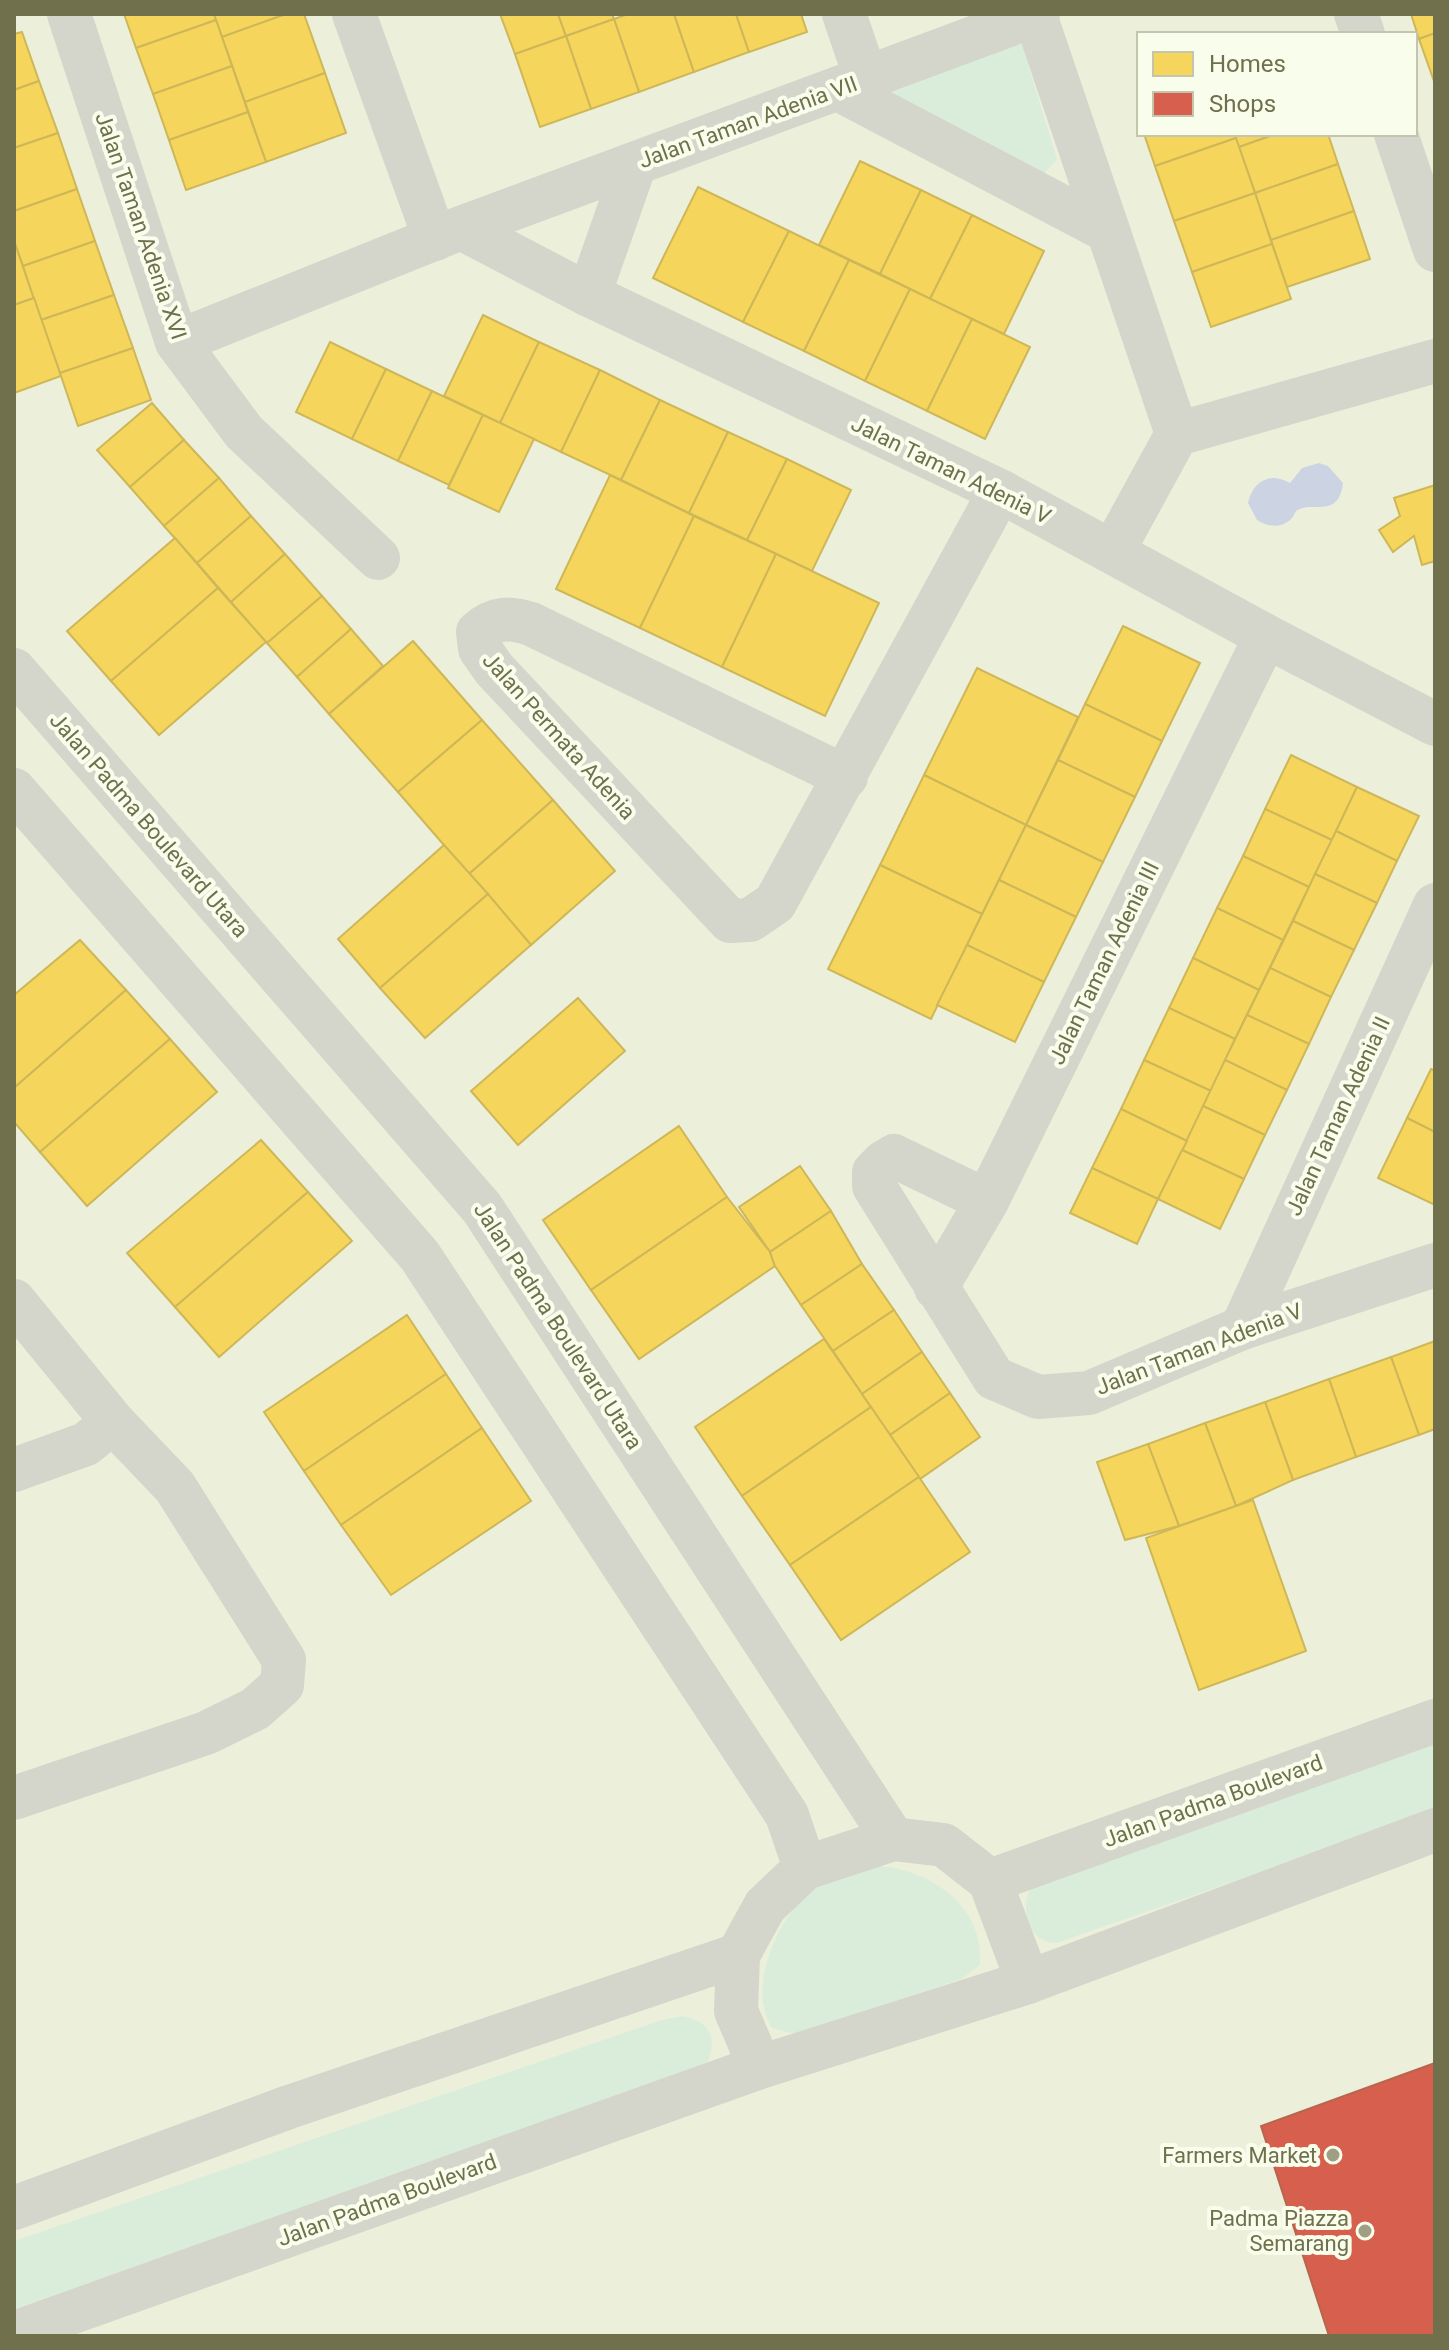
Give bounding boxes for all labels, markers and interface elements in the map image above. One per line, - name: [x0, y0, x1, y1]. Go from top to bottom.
- legend: [1137, 32, 1417, 136]
- text: Homes: [1209, 50, 1286, 78]
- street label: Jalan Taman Adenia VII: [635, 71, 861, 173]
- text: Shops: [1209, 90, 1276, 118]
- street label: Jalan Taman Adenia XVI: [90, 109, 192, 343]
- street label: Jalan Taman Adenia V: [847, 411, 1055, 529]
- street label: Jalan Permata Adenia: [478, 647, 640, 825]
- street label: Jalan Padma Boulevard Utara: [45, 708, 253, 942]
- street label: Jalan Taman Adenia III: [1044, 857, 1164, 1069]
- street label: Jalan Taman Adenia II: [1281, 1013, 1395, 1219]
- street label: Jalan Padma Boulevard Utara: [469, 1198, 647, 1454]
- street label: Jalan Taman Adenia V: [1092, 1298, 1306, 1400]
- street label: Jalan Padma Boulevard: [1100, 1750, 1326, 1852]
- place label: Farmers Market: [1162, 2143, 1317, 2168]
- marker: Farmers Market: [1324, 2146, 1342, 2164]
- street label: Jalan Padma Boulevard: [274, 2149, 500, 2251]
- place label: Padma Piazza Semarang: [1209, 2206, 1349, 2256]
- marker: Padma Piazza Semarang: [1356, 2222, 1374, 2240]

